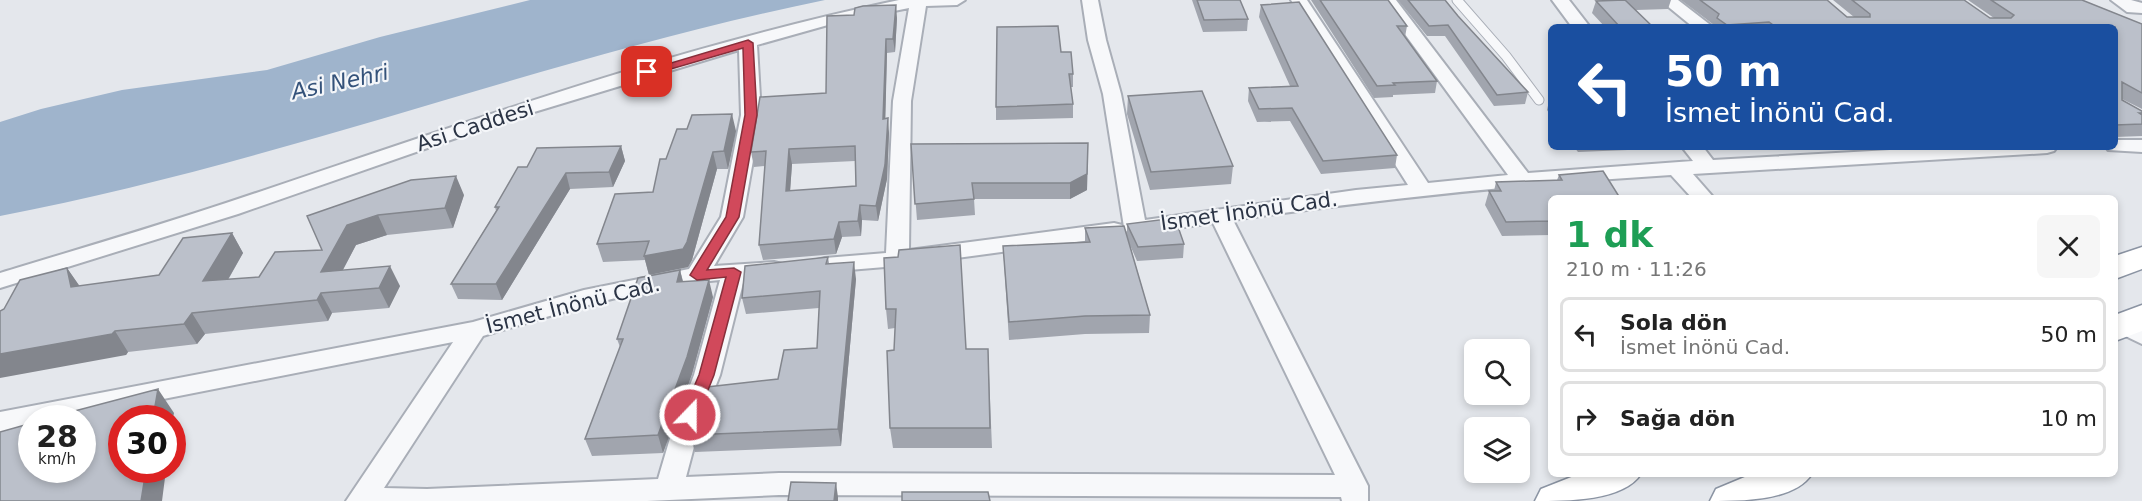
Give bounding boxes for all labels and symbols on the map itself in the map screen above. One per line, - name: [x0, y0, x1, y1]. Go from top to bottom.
- pin: [621, 46, 672, 97]
- water label: Asi Nehri: [287, 60, 391, 105]
- street label: Asi Caddesi: [413, 96, 537, 156]
- street label: İsmet İnönü Cad.: [1159, 186, 1339, 235]
- street label: İsmet İnönü Cad.: [483, 271, 663, 338]
- position arrow: [658, 383, 722, 447]
- speed limit sign: 30: [108, 405, 186, 483]

